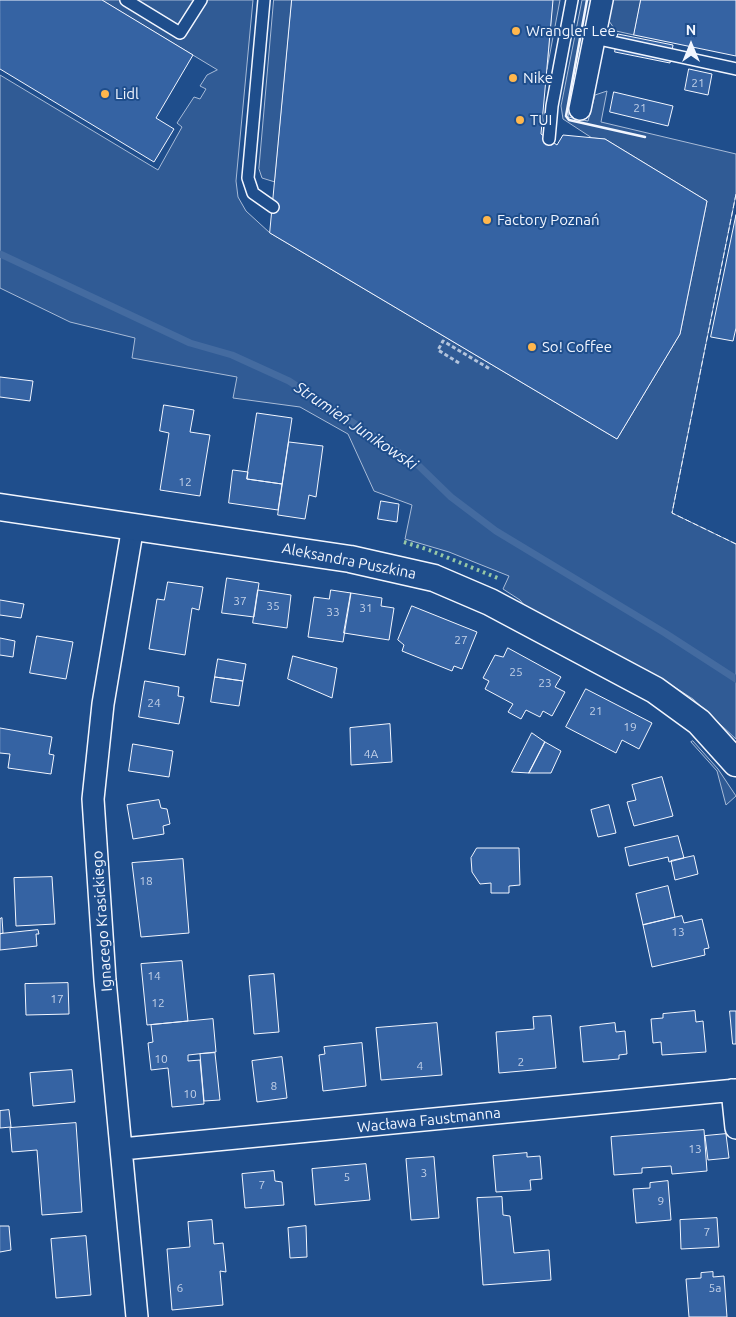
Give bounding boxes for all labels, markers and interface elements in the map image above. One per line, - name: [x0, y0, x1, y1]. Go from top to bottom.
- north arrow: [666, 20, 716, 70]
- place label: Wrangler Lee: [526, 22, 616, 40]
- text: N: [686, 22, 696, 38]
- marker: Wrangler Lee: [510, 25, 522, 37]
- place label: Nike: [523, 69, 553, 87]
- marker: Nike: [507, 72, 519, 84]
- house number: 21: [691, 76, 705, 90]
- place label: Lidl: [115, 85, 139, 103]
- marker: Lidl: [99, 88, 111, 100]
- house number: 21: [633, 101, 647, 115]
- place label: TUI: [530, 111, 552, 129]
- marker: TUI: [514, 114, 526, 126]
- place label: Factory Poznań: [497, 211, 600, 229]
- marker: Factory Poznań: [481, 214, 493, 226]
- place label: So! Coffee: [542, 338, 612, 356]
- marker: So! Coffee: [526, 341, 538, 353]
- water label: Strumień Junikowski: [291, 378, 421, 474]
- house number: 12: [178, 475, 192, 489]
- street label: Aleksandra Puszkina: [280, 539, 418, 583]
- house number: 37: [233, 594, 247, 608]
- house number: 35: [266, 599, 280, 613]
- house number: 31: [359, 601, 373, 615]
- house number: 33: [326, 605, 340, 619]
- house number: 27: [454, 633, 468, 647]
- house number: 25: [509, 665, 523, 679]
- house number: 23: [538, 676, 552, 690]
- house number: 24: [147, 696, 161, 710]
- house number: 21: [589, 704, 603, 718]
- house number: 19: [623, 720, 637, 734]
- house number: 4A: [364, 747, 378, 761]
- street label: Ignacego Krasickiego: [88, 850, 116, 992]
- house number: 18: [139, 874, 153, 888]
- house number: 13: [671, 925, 685, 939]
- house number: 14: [147, 969, 161, 983]
- house number: 17: [50, 992, 64, 1006]
- house number: 12: [151, 996, 165, 1010]
- house number: 10: [154, 1052, 168, 1066]
- house number: 2: [518, 1055, 524, 1069]
- house number: 4: [417, 1059, 423, 1073]
- house number: 8: [271, 1079, 277, 1093]
- house number: 10: [183, 1087, 197, 1101]
- street label: Wacława Faustmanna: [356, 1104, 502, 1136]
- house number: 13: [688, 1142, 702, 1156]
- house number: 3: [421, 1166, 427, 1180]
- house number: 5: [344, 1170, 350, 1184]
- house number: 7: [259, 1178, 265, 1192]
- house number: 9: [658, 1194, 664, 1208]
- house number: 7: [704, 1225, 710, 1239]
- house number: 6: [177, 1281, 183, 1295]
- house number: 5a: [709, 1281, 721, 1295]

